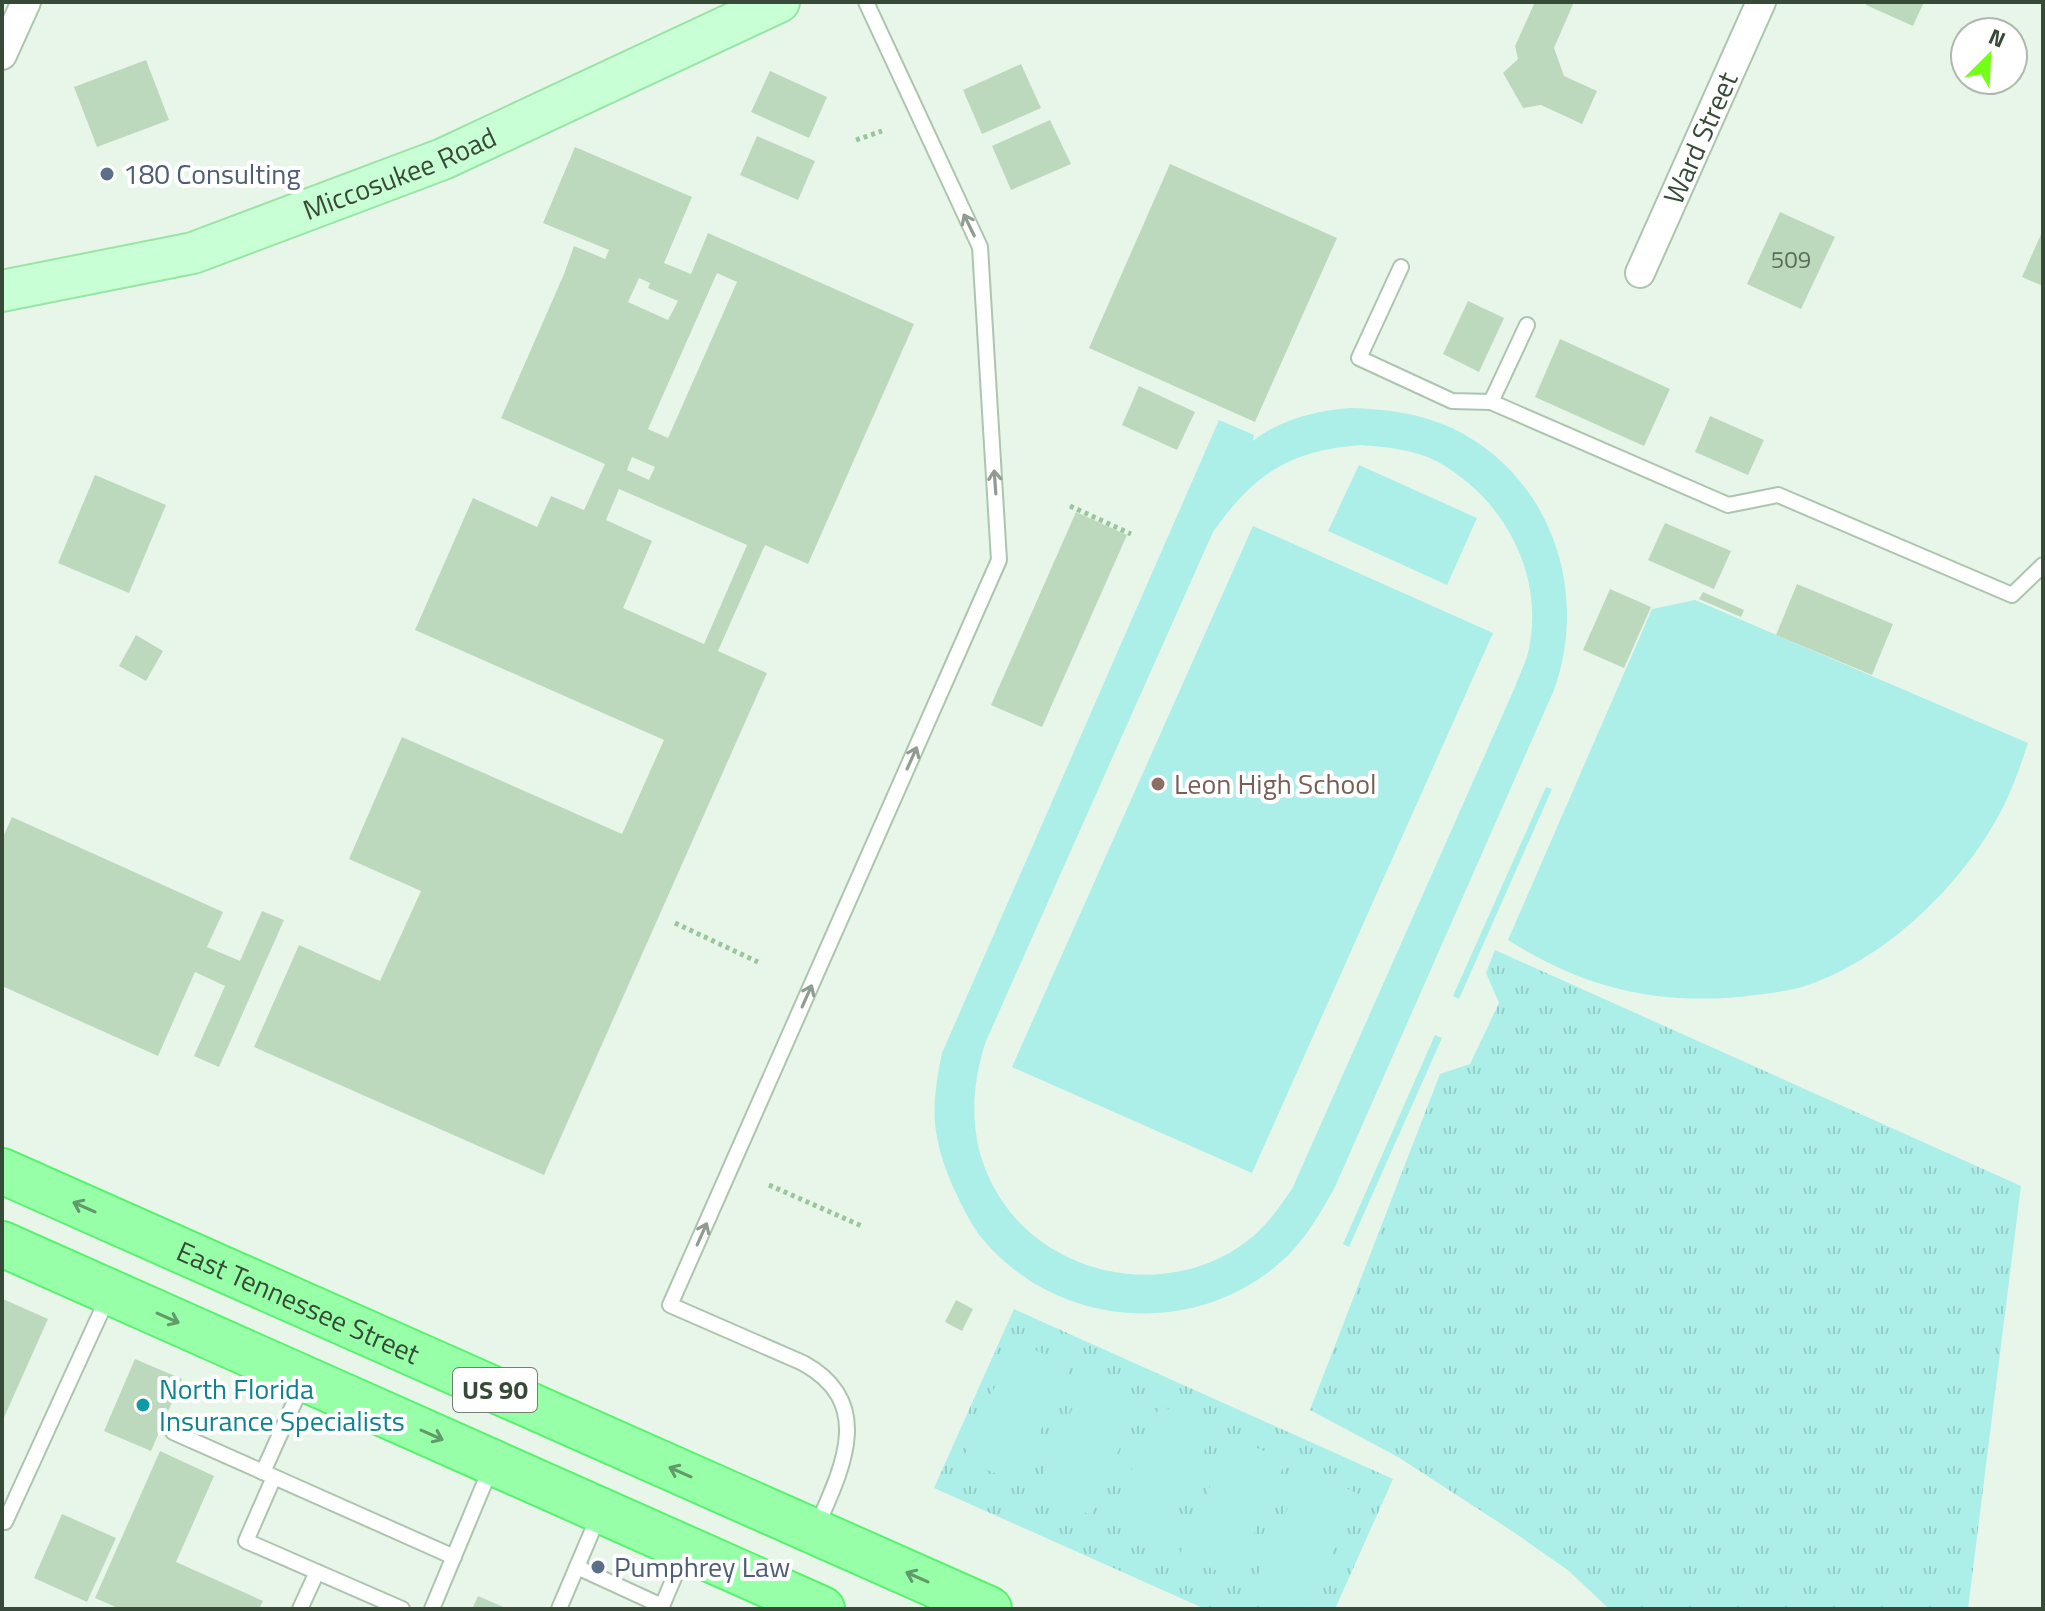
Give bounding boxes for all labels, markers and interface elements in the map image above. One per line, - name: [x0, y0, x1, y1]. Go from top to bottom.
- north arrow: [1949, 16, 2029, 96]
- text: N: [1983, 19, 2011, 56]
- street label: Ward Street: [1652, 64, 1748, 211]
- street label: Miccosukee Road: [297, 115, 503, 231]
- place label: 180 Consulting: [123, 152, 301, 195]
- marker: 180 Consulting: [98, 165, 116, 183]
- one-way arrow: [961, 213, 976, 237]
- house number: 509: [1771, 241, 1811, 277]
- one-way arrow: [987, 469, 1002, 496]
- one-way arrow: [905, 746, 920, 771]
- place label: Leon High School: [1174, 762, 1376, 805]
- marker: Leon High School: [1149, 775, 1167, 793]
- one-way arrow: [800, 984, 815, 1008]
- one-way arrow: [72, 1199, 96, 1214]
- one-way arrow: [696, 1222, 711, 1246]
- street label: East Tennessee Street: [170, 1229, 427, 1375]
- one-way arrow: [156, 1312, 180, 1327]
- place label: North Florida Insurance Specialists: [159, 1367, 405, 1442]
- road number: US 90: [453, 1368, 537, 1412]
- marker: North Florida Insurance Specialists: [134, 1396, 152, 1414]
- one-way arrow: [419, 1428, 443, 1443]
- one-way arrow: [668, 1463, 692, 1478]
- place label: Pumphrey Law: [614, 1545, 790, 1588]
- marker: Pumphrey Law: [589, 1558, 607, 1576]
- one-way arrow: [906, 1569, 930, 1584]

